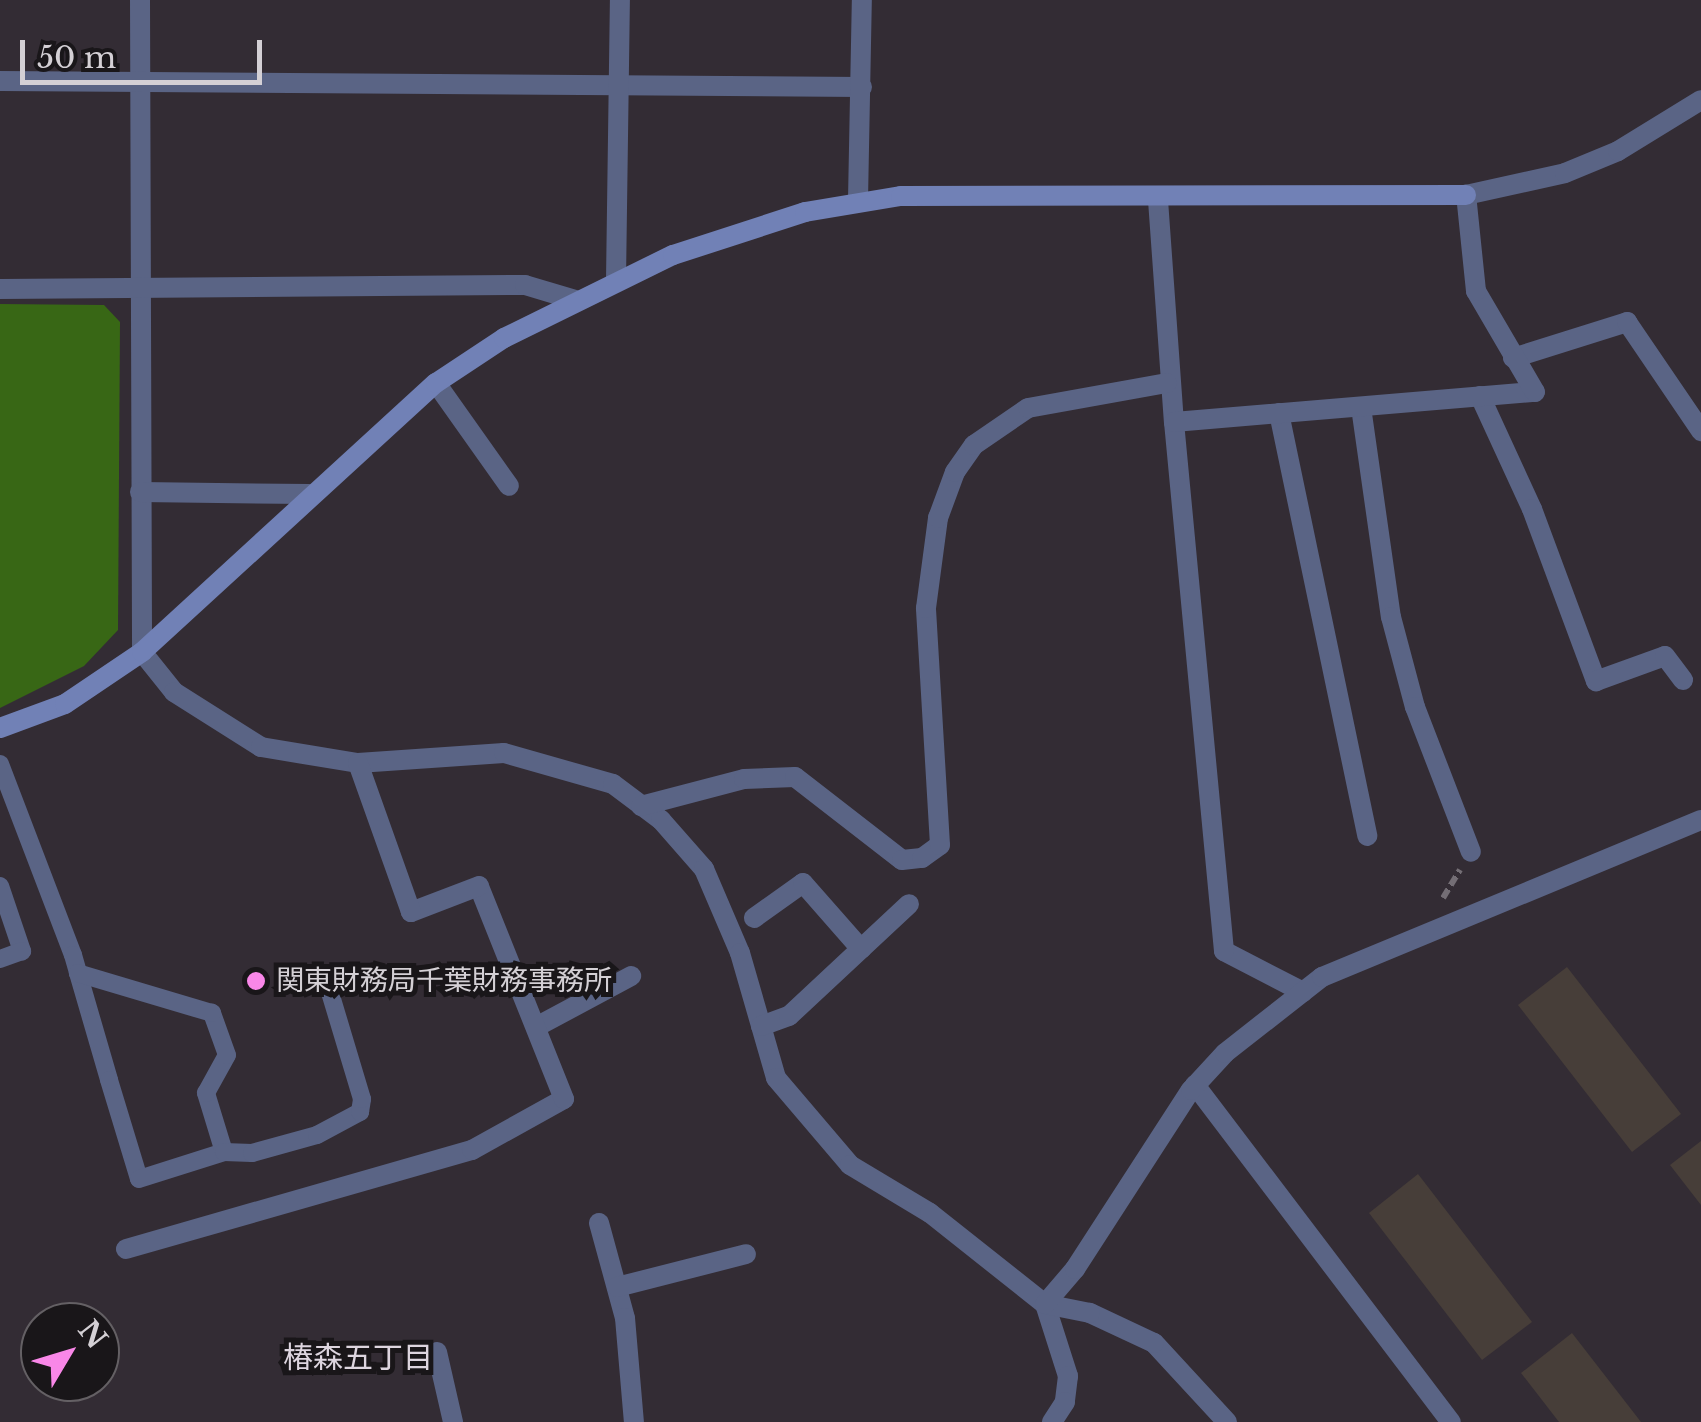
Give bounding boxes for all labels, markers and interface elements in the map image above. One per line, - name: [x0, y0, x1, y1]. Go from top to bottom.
- scale bar: [25, 20, 268, 82]
- text: 50 m: [37, 39, 116, 76]
- place label: 関東財務局千葉財務事務所: [276, 964, 612, 998]
- marker: 関東財務局千葉財務事務所: [245, 970, 267, 992]
- north arrow: [20, 1302, 120, 1402]
- text: N: [71, 1313, 114, 1356]
- district label: 椿森五丁目: [283, 1340, 433, 1376]

